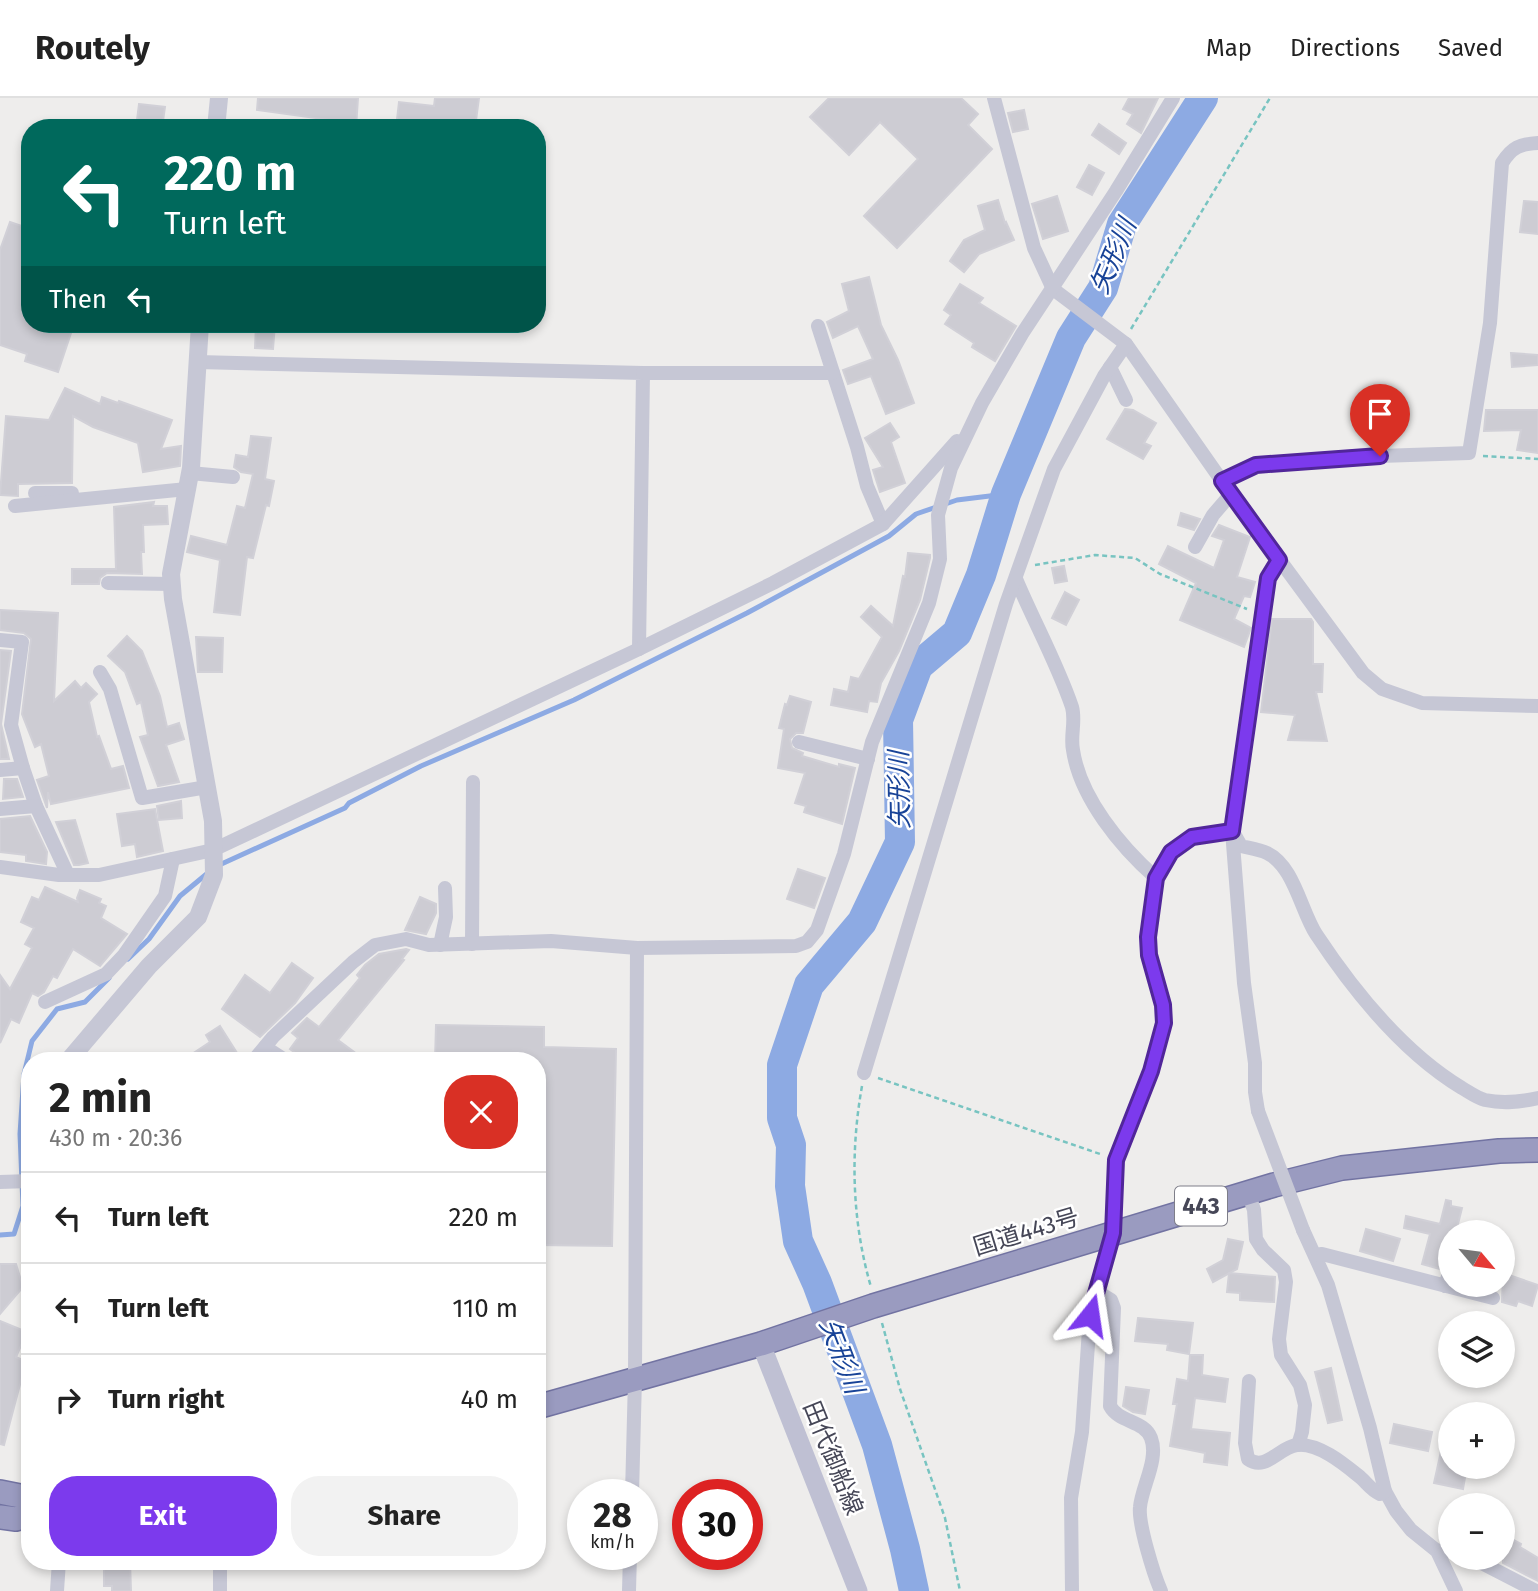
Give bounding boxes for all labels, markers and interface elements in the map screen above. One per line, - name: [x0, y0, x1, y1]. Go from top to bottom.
- text: Routely: [35, 28, 150, 68]
- text: Map: [1206, 34, 1252, 62]
- text: Directions: [1290, 34, 1400, 62]
- text: Saved: [1438, 34, 1503, 62]
- text: 220 m: [164, 144, 296, 203]
- icon: left: [49, 147, 140, 238]
- text: Turn left: [164, 204, 286, 242]
- water label: 矢形川: [1084, 211, 1144, 298]
- icon: left: [121, 280, 159, 318]
- text: Then: [49, 284, 107, 315]
- pin: [1350, 384, 1410, 456]
- icon: arrive: [1361, 395, 1399, 433]
- water label: 矢形川: [883, 748, 916, 829]
- text: 2 min: [49, 1073, 152, 1123]
- button: close: [444, 1075, 518, 1149]
- text: 430 m · 20:36: [49, 1124, 182, 1152]
- road number: 443: [1175, 1186, 1227, 1226]
- icon: left: [49, 1199, 87, 1237]
- text: Turn left: [108, 1202, 209, 1233]
- text: 220 m: [449, 1202, 518, 1233]
- street label: 国道443号: [970, 1203, 1082, 1261]
- north arrow: [1438, 1220, 1516, 1297]
- map controls: [1438, 1220, 1515, 1570]
- position arrow: [1053, 1278, 1127, 1352]
- icon: left: [49, 1290, 87, 1328]
- text: Turn left: [108, 1293, 209, 1324]
- text: 110 m: [452, 1293, 518, 1324]
- button: layers: [1438, 1311, 1515, 1388]
- water label: 矢形川: [813, 1314, 871, 1401]
- icon: right: [49, 1381, 87, 1419]
- text: Turn right: [108, 1384, 225, 1415]
- text: 40 m: [460, 1384, 518, 1415]
- street label: 田代御船線: [798, 1397, 868, 1519]
- button: +: [1438, 1402, 1515, 1479]
- button: Exit: [49, 1476, 277, 1556]
- button: Share: [291, 1476, 518, 1556]
- speed limit sign: 30: [672, 1479, 763, 1570]
- button: −: [1438, 1493, 1515, 1570]
- text: 28: [593, 1494, 632, 1536]
- text: km/h: [590, 1531, 635, 1553]

